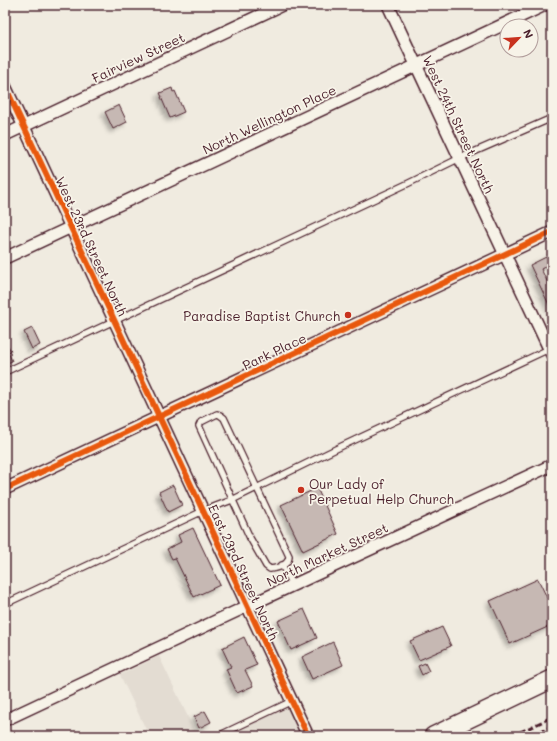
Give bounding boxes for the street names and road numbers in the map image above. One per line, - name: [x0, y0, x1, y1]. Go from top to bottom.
- street label: Fairview Street: [89, 28, 187, 86]
- street label: West 24th Street North: [420, 52, 498, 196]
- street label: North Wellington Place: [199, 81, 339, 157]
- street label: West 23rd Street North: [52, 174, 132, 318]
- street label: Park Place: [239, 329, 309, 373]
- street label: East 23rd Street North: [205, 501, 283, 643]
- street label: North Market Street: [263, 518, 391, 590]

